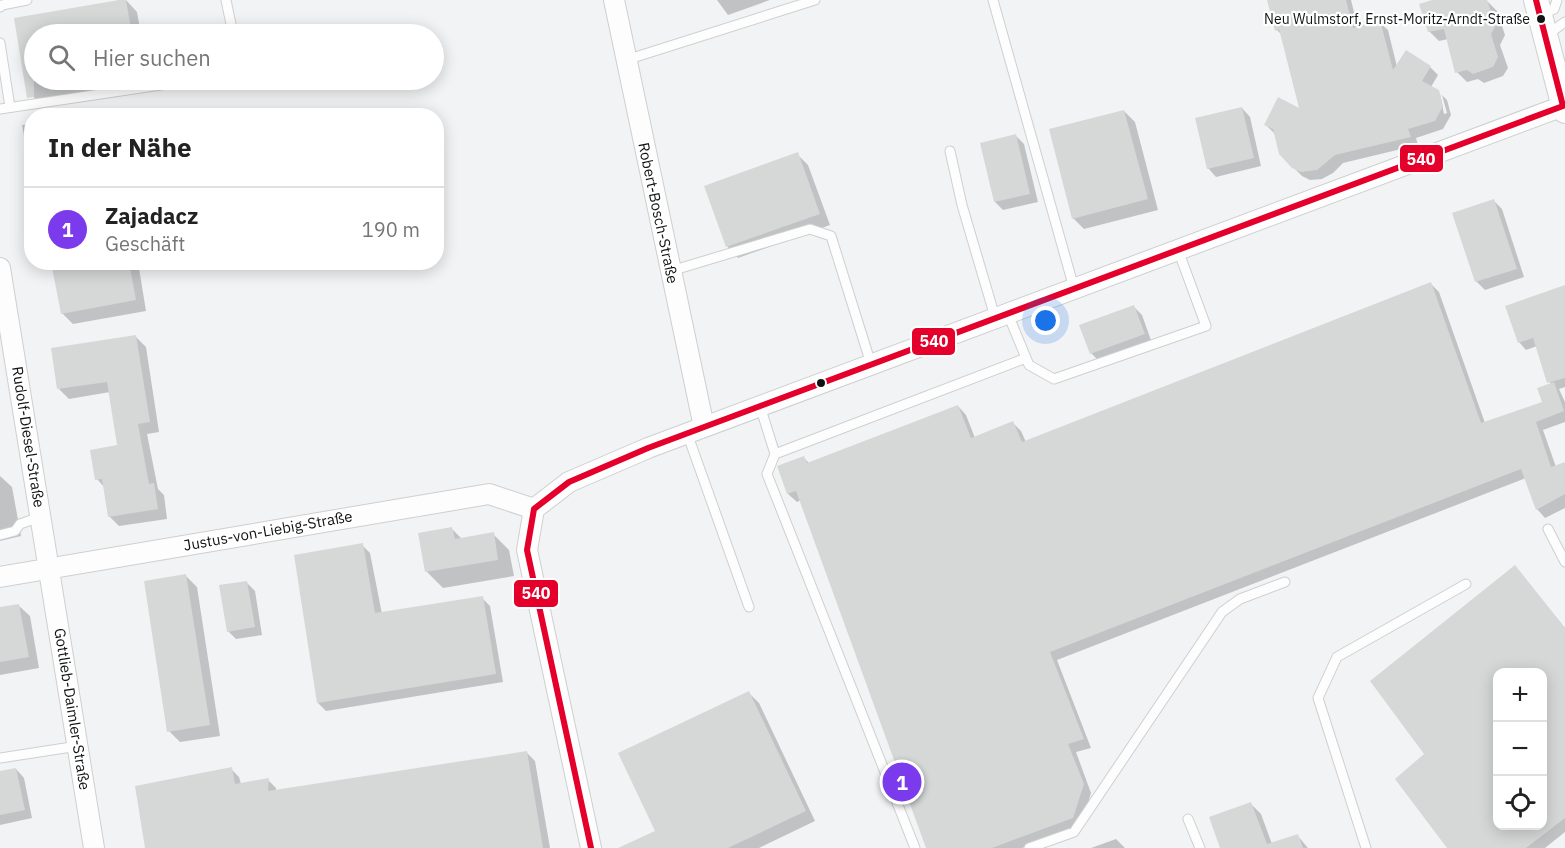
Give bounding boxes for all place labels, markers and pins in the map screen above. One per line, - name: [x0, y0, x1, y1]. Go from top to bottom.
- place label: Neu Wulmstorf, Ernst-Moritz-Arndt-Straße: [1264, 10, 1530, 28]
- marker: Neu Wulmstorf, Ernst-Moritz-Arndt-Straße: [1535, 13, 1547, 25]
- unlabelled marker: [815, 377, 827, 389]
- pin: 1: [882, 760, 922, 804]

